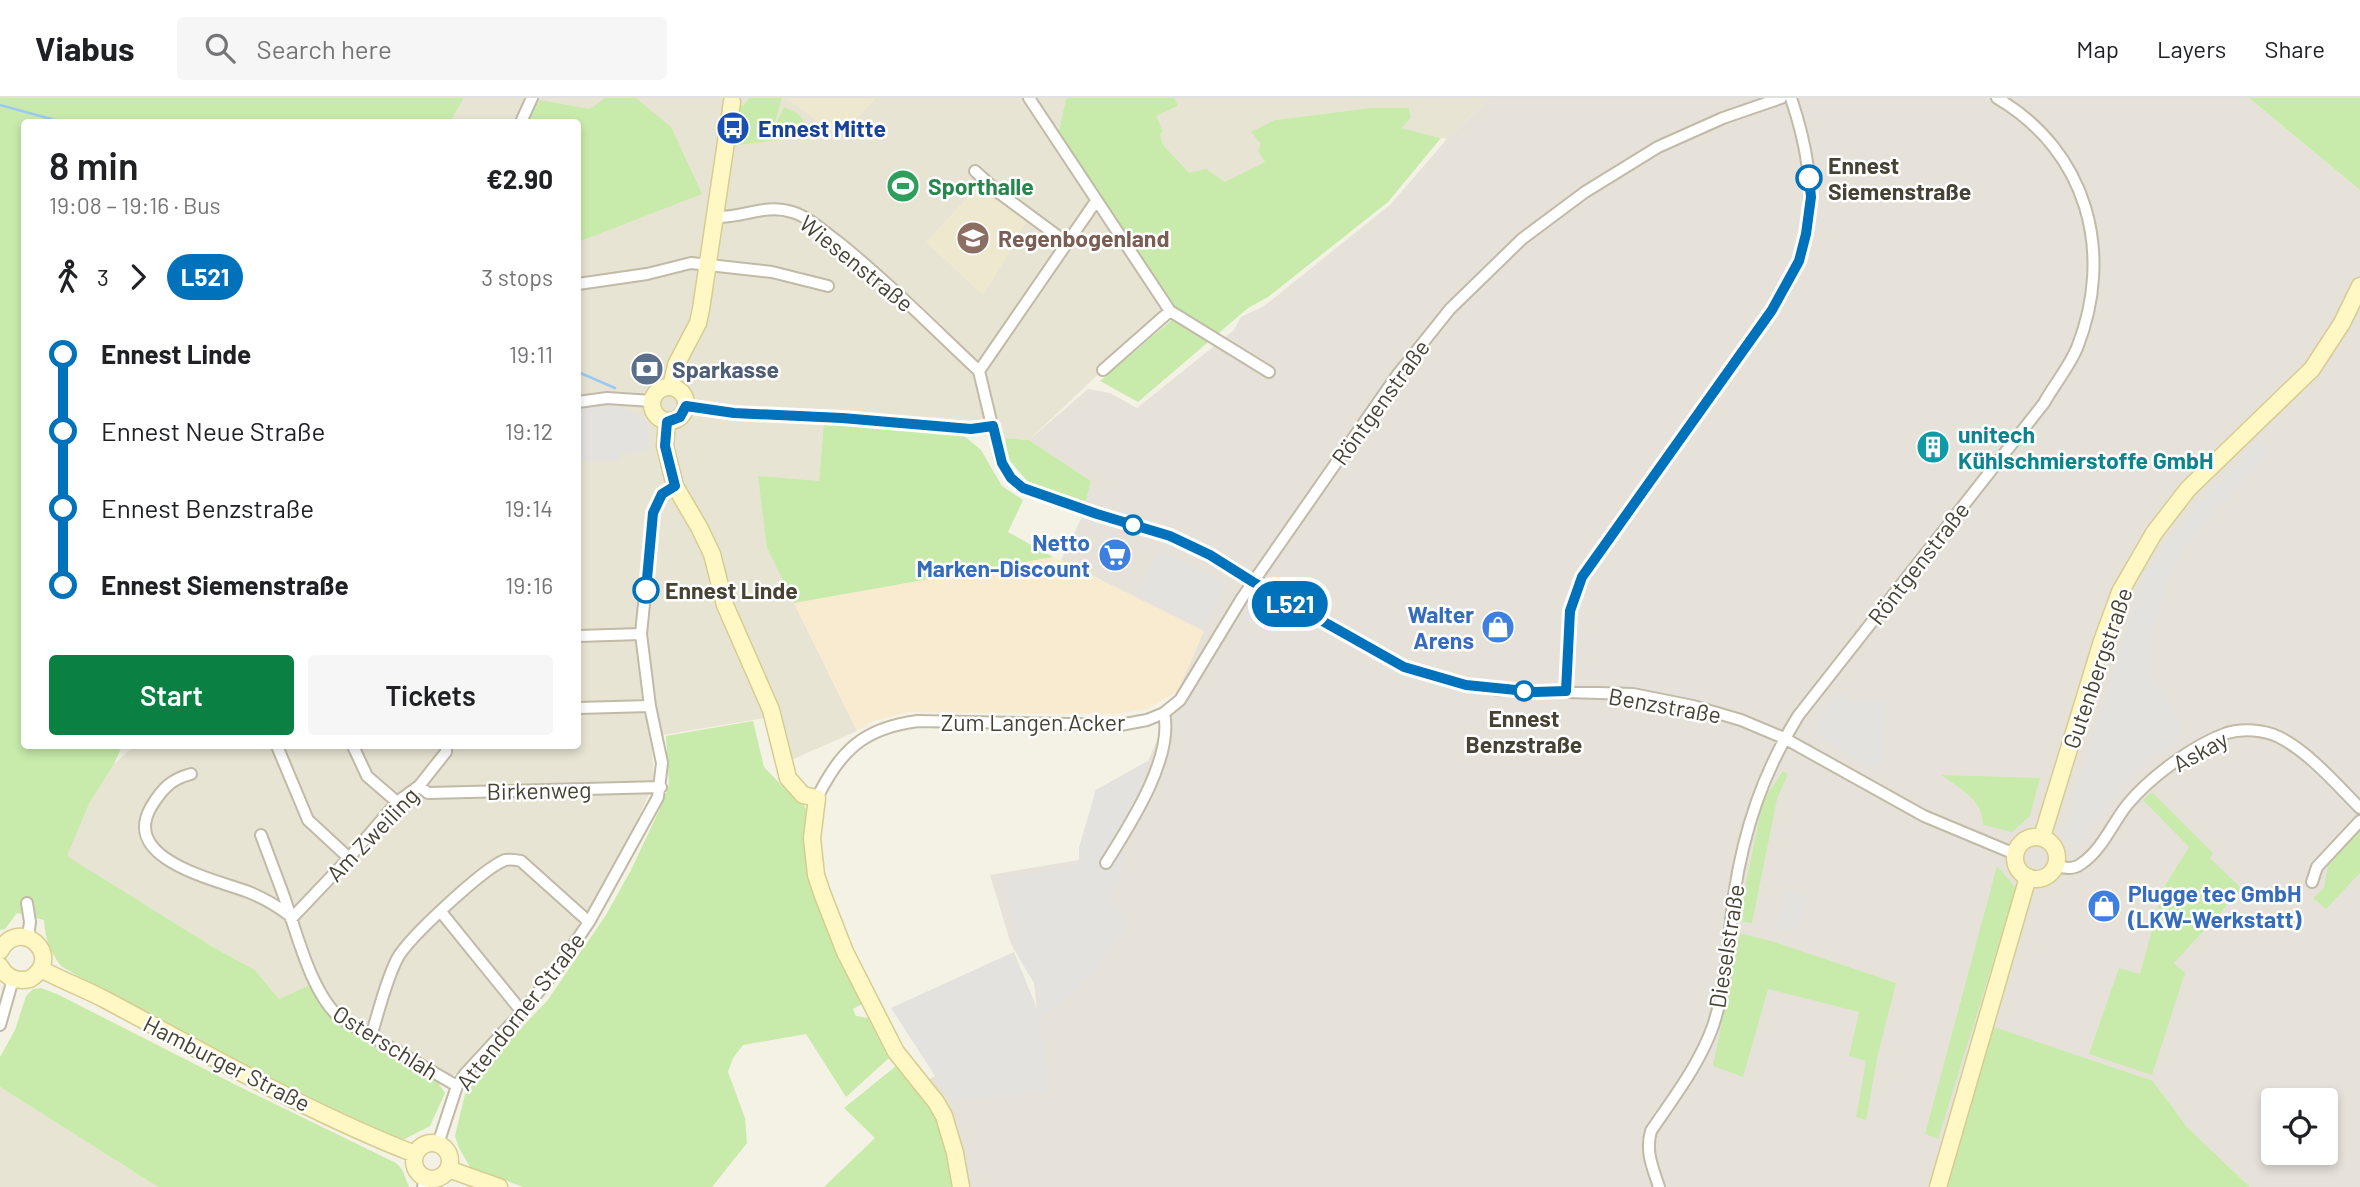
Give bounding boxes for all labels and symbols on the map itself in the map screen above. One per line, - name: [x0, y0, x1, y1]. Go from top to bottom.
- bus stop icon: Ennest Mitte: [714, 109, 752, 147]
- place label: Ennest Mitte: [758, 114, 886, 142]
- place label: Ennest Siemenstraße: [1828, 151, 1971, 205]
- marker: Ennest Siemenstraße: [1796, 165, 1822, 191]
- sports icon: Sporthalle: [884, 167, 922, 205]
- place label: Sporthalle: [928, 172, 1034, 200]
- street label: Wiesenstraße: [794, 209, 920, 317]
- school or university icon: Regenbogenland: [954, 219, 992, 257]
- place label: Regenbogenland: [998, 224, 1169, 252]
- street label: Röntgenstraße: [1325, 334, 1435, 470]
- bank icon: Sparkasse: [628, 350, 666, 388]
- place label: Sparkasse: [672, 355, 779, 383]
- place label: unitech Kühlschmierstoffe GmbH: [1958, 420, 2213, 474]
- building icon: unitech Kühlschmierstoffe GmbH: [1914, 428, 1952, 466]
- street label: Röntgenstraße: [1861, 496, 1975, 630]
- unlabelled marker: [1123, 515, 1143, 535]
- place label: Netto Marken-Discount: [916, 528, 1090, 582]
- supermarket icon: Netto Marken-Discount: [1096, 536, 1134, 574]
- place label: Ennest Linde: [665, 576, 798, 604]
- marker: Ennest Linde: [633, 577, 659, 603]
- line badge: L521: [1241, 581, 1339, 627]
- street label: Gutenbergstraße: [2056, 584, 2138, 752]
- place label: Walter Arens: [1408, 600, 1474, 654]
- shop icon: Walter Arens: [1479, 608, 1517, 646]
- marker: Ennest Benzstraße: [1514, 681, 1534, 701]
- street label: Benzstraße: [1606, 681, 1724, 729]
- place label: Ennest Benzstraße: [1466, 704, 1582, 758]
- street label: Zum Langen Acker: [941, 708, 1126, 736]
- street label: Askay: [2168, 724, 2233, 777]
- street label: Birkenweg: [486, 775, 592, 805]
- street label: Am Zweiling: [320, 781, 424, 887]
- place label: Plugge tec GmbH (LKW-Werkstatt): [2127, 879, 2301, 933]
- street label: Dieselstraße: [1702, 882, 1750, 1010]
- shop icon: Plugge tec GmbH (LKW-Werkstatt): [2085, 887, 2123, 925]
- street label: Attendorner Straße: [450, 927, 590, 1095]
- street label: Osterschlah: [328, 999, 444, 1085]
- street label: Hamburger Straße: [139, 1009, 315, 1117]

